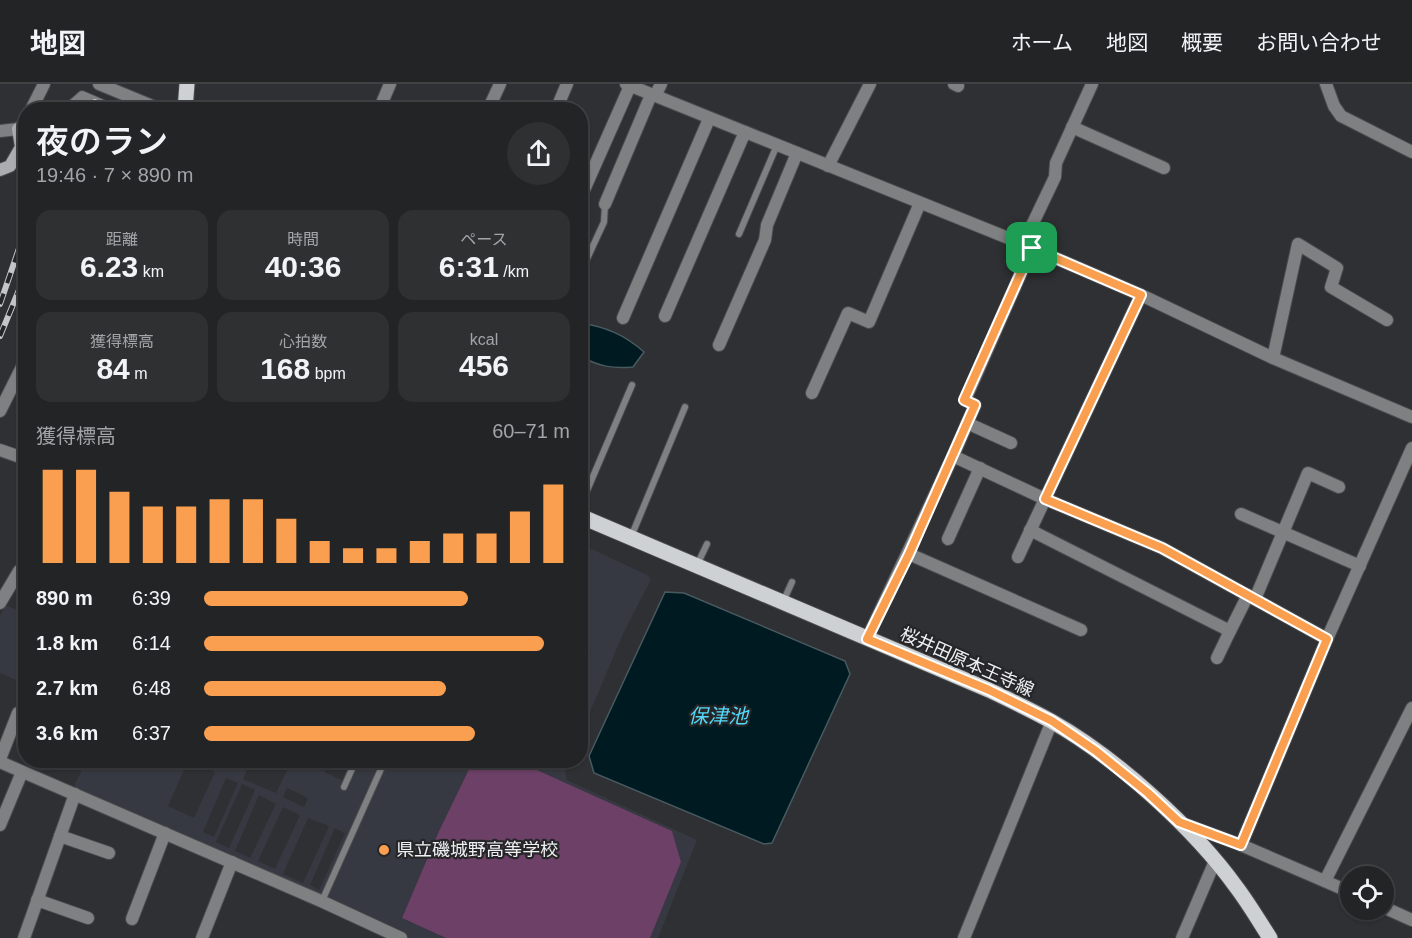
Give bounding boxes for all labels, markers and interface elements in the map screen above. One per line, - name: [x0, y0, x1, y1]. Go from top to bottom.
- text: 地図: [30, 28, 86, 59]
- text: ホーム: [1011, 31, 1073, 54]
- text: 地図: [1106, 31, 1148, 54]
- text: 概要: [1181, 31, 1223, 54]
- text: お問い合わせ: [1256, 31, 1382, 54]
- button: share: [507, 122, 570, 185]
- text: 夜のラン: [36, 123, 168, 160]
- text: 19:46 · 7 × 890 m: [36, 164, 193, 186]
- pin: [1006, 222, 1057, 273]
- text: 距離: [106, 231, 138, 248]
- text: 時間: [287, 231, 319, 248]
- text: ペース: [460, 231, 508, 248]
- icon: arrive: [1015, 231, 1048, 264]
- text: 6.23: [80, 250, 138, 283]
- text: 40:36: [265, 250, 341, 283]
- text: 6:31: [439, 250, 499, 283]
- text: km: [138, 263, 164, 280]
- text: /km: [499, 263, 529, 280]
- text: kcal: [470, 331, 498, 348]
- text: 獲得標高: [90, 333, 154, 350]
- text: 心拍数: [279, 333, 327, 350]
- text: 456: [459, 349, 509, 382]
- text: 84: [96, 352, 130, 385]
- text: 168: [260, 352, 310, 385]
- text: m: [130, 365, 148, 382]
- text: bpm: [310, 365, 346, 382]
- text: 60–71 m: [492, 420, 570, 442]
- text: 獲得標高: [36, 425, 116, 447]
- text: 890 m: [36, 587, 93, 609]
- text: 6:39: [132, 587, 171, 609]
- street label: 桜井田原本王寺線: [897, 624, 1037, 700]
- text: 1.8 km: [36, 632, 98, 654]
- text: 6:14: [132, 632, 171, 654]
- text: 2.7 km: [36, 677, 98, 699]
- text: 6:48: [132, 677, 171, 699]
- water label: 保津池: [688, 705, 750, 727]
- text: 3.6 km: [36, 722, 98, 744]
- text: 6:37: [132, 722, 171, 744]
- place label: 県立磯城野高等学校: [396, 840, 558, 860]
- marker: 県立磯城野高等学校: [377, 843, 391, 857]
- map controls: [1340, 866, 1394, 920]
- button: locate: [1340, 866, 1394, 920]

